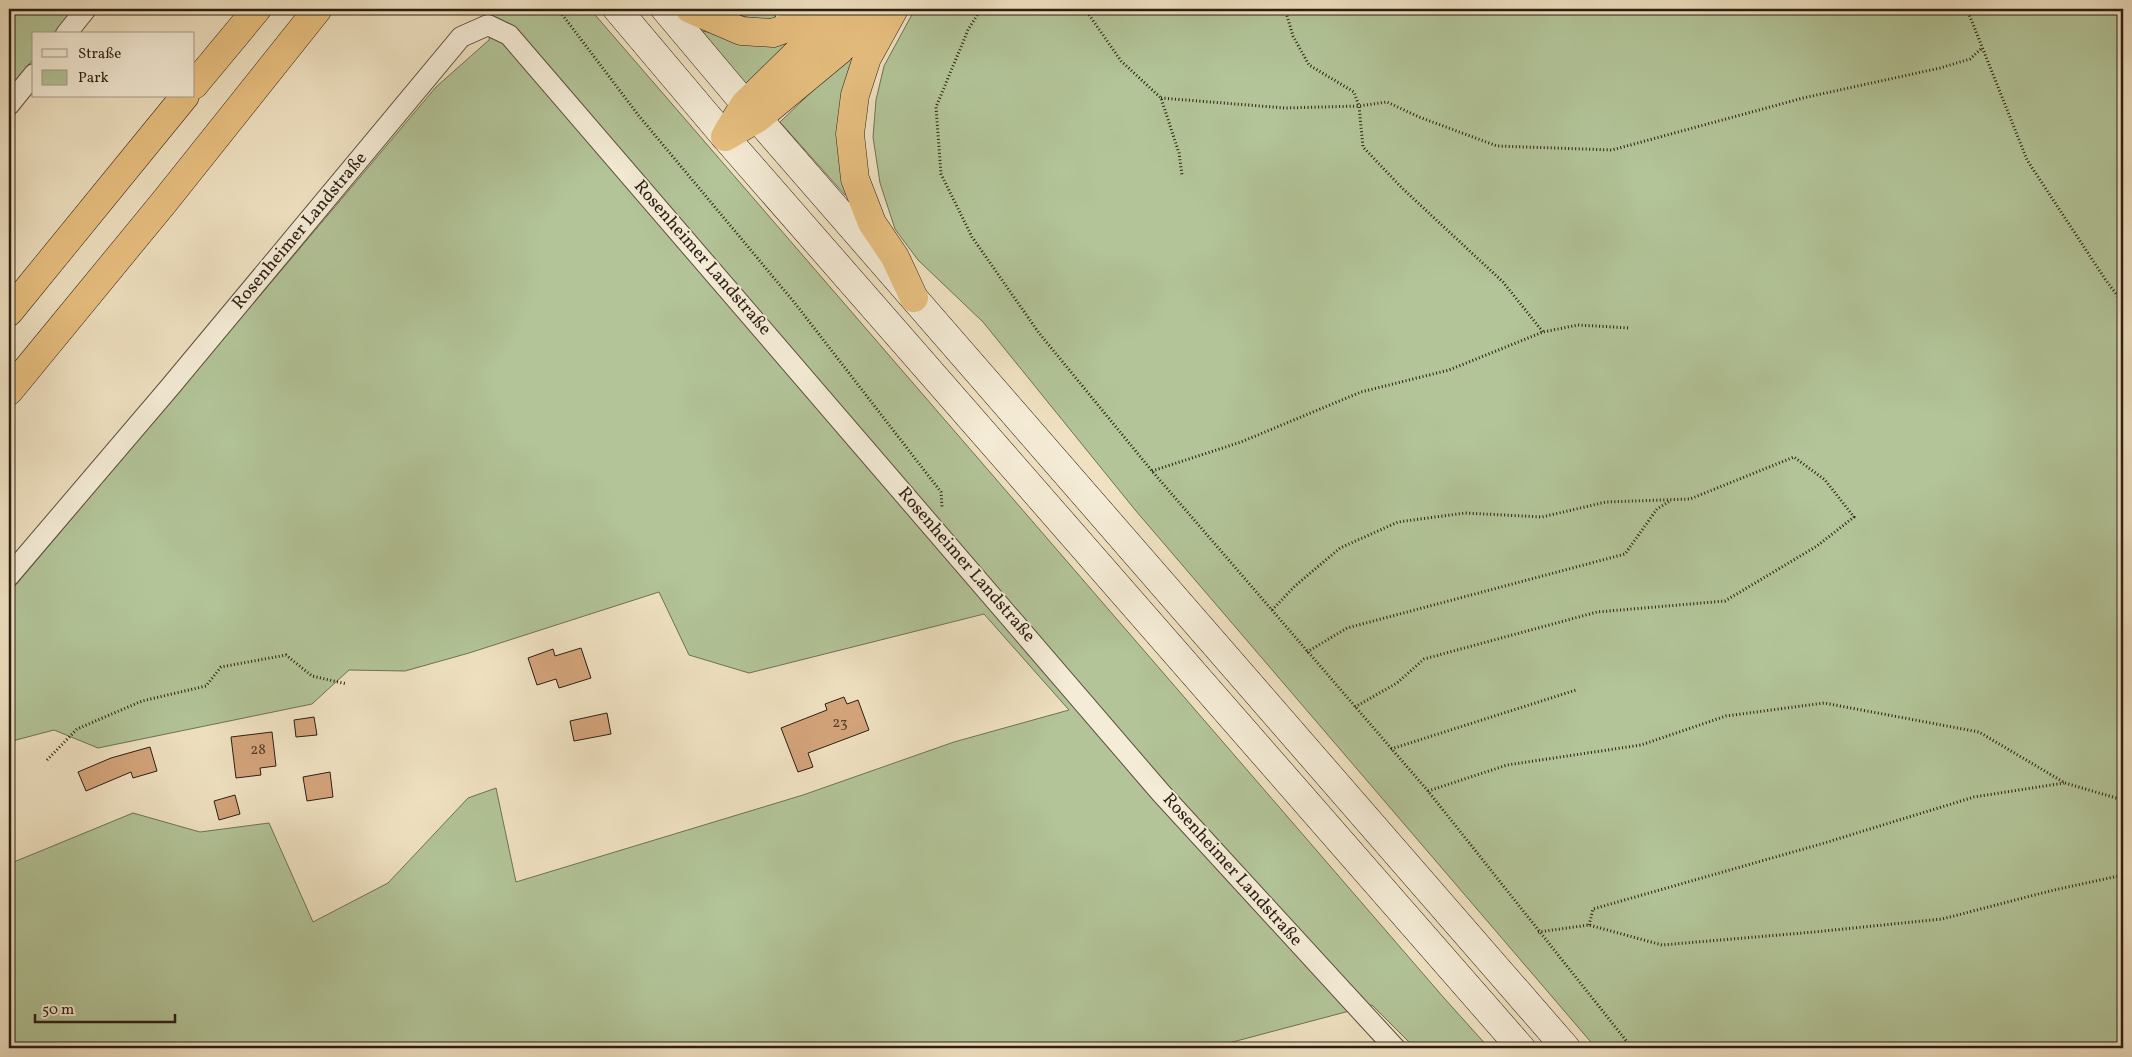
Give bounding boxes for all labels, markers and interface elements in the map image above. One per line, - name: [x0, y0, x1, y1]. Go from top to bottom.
- legend: [32, 32, 195, 98]
- text: Straße: [78, 44, 121, 65]
- text: Park: [78, 68, 109, 89]
- street label: Rosenheimer Landstraße: [227, 147, 373, 315]
- street label: Rosenheimer Landstraße: [627, 175, 777, 341]
- street label: Rosenheimer Landstraße: [891, 482, 1041, 648]
- house number: 23: [832, 713, 848, 734]
- house number: 28: [250, 740, 266, 761]
- street label: Rosenheimer Landstraße: [1156, 788, 1308, 952]
- scale bar: [35, 992, 175, 1024]
- text: 50 m: [42, 1000, 74, 1021]

